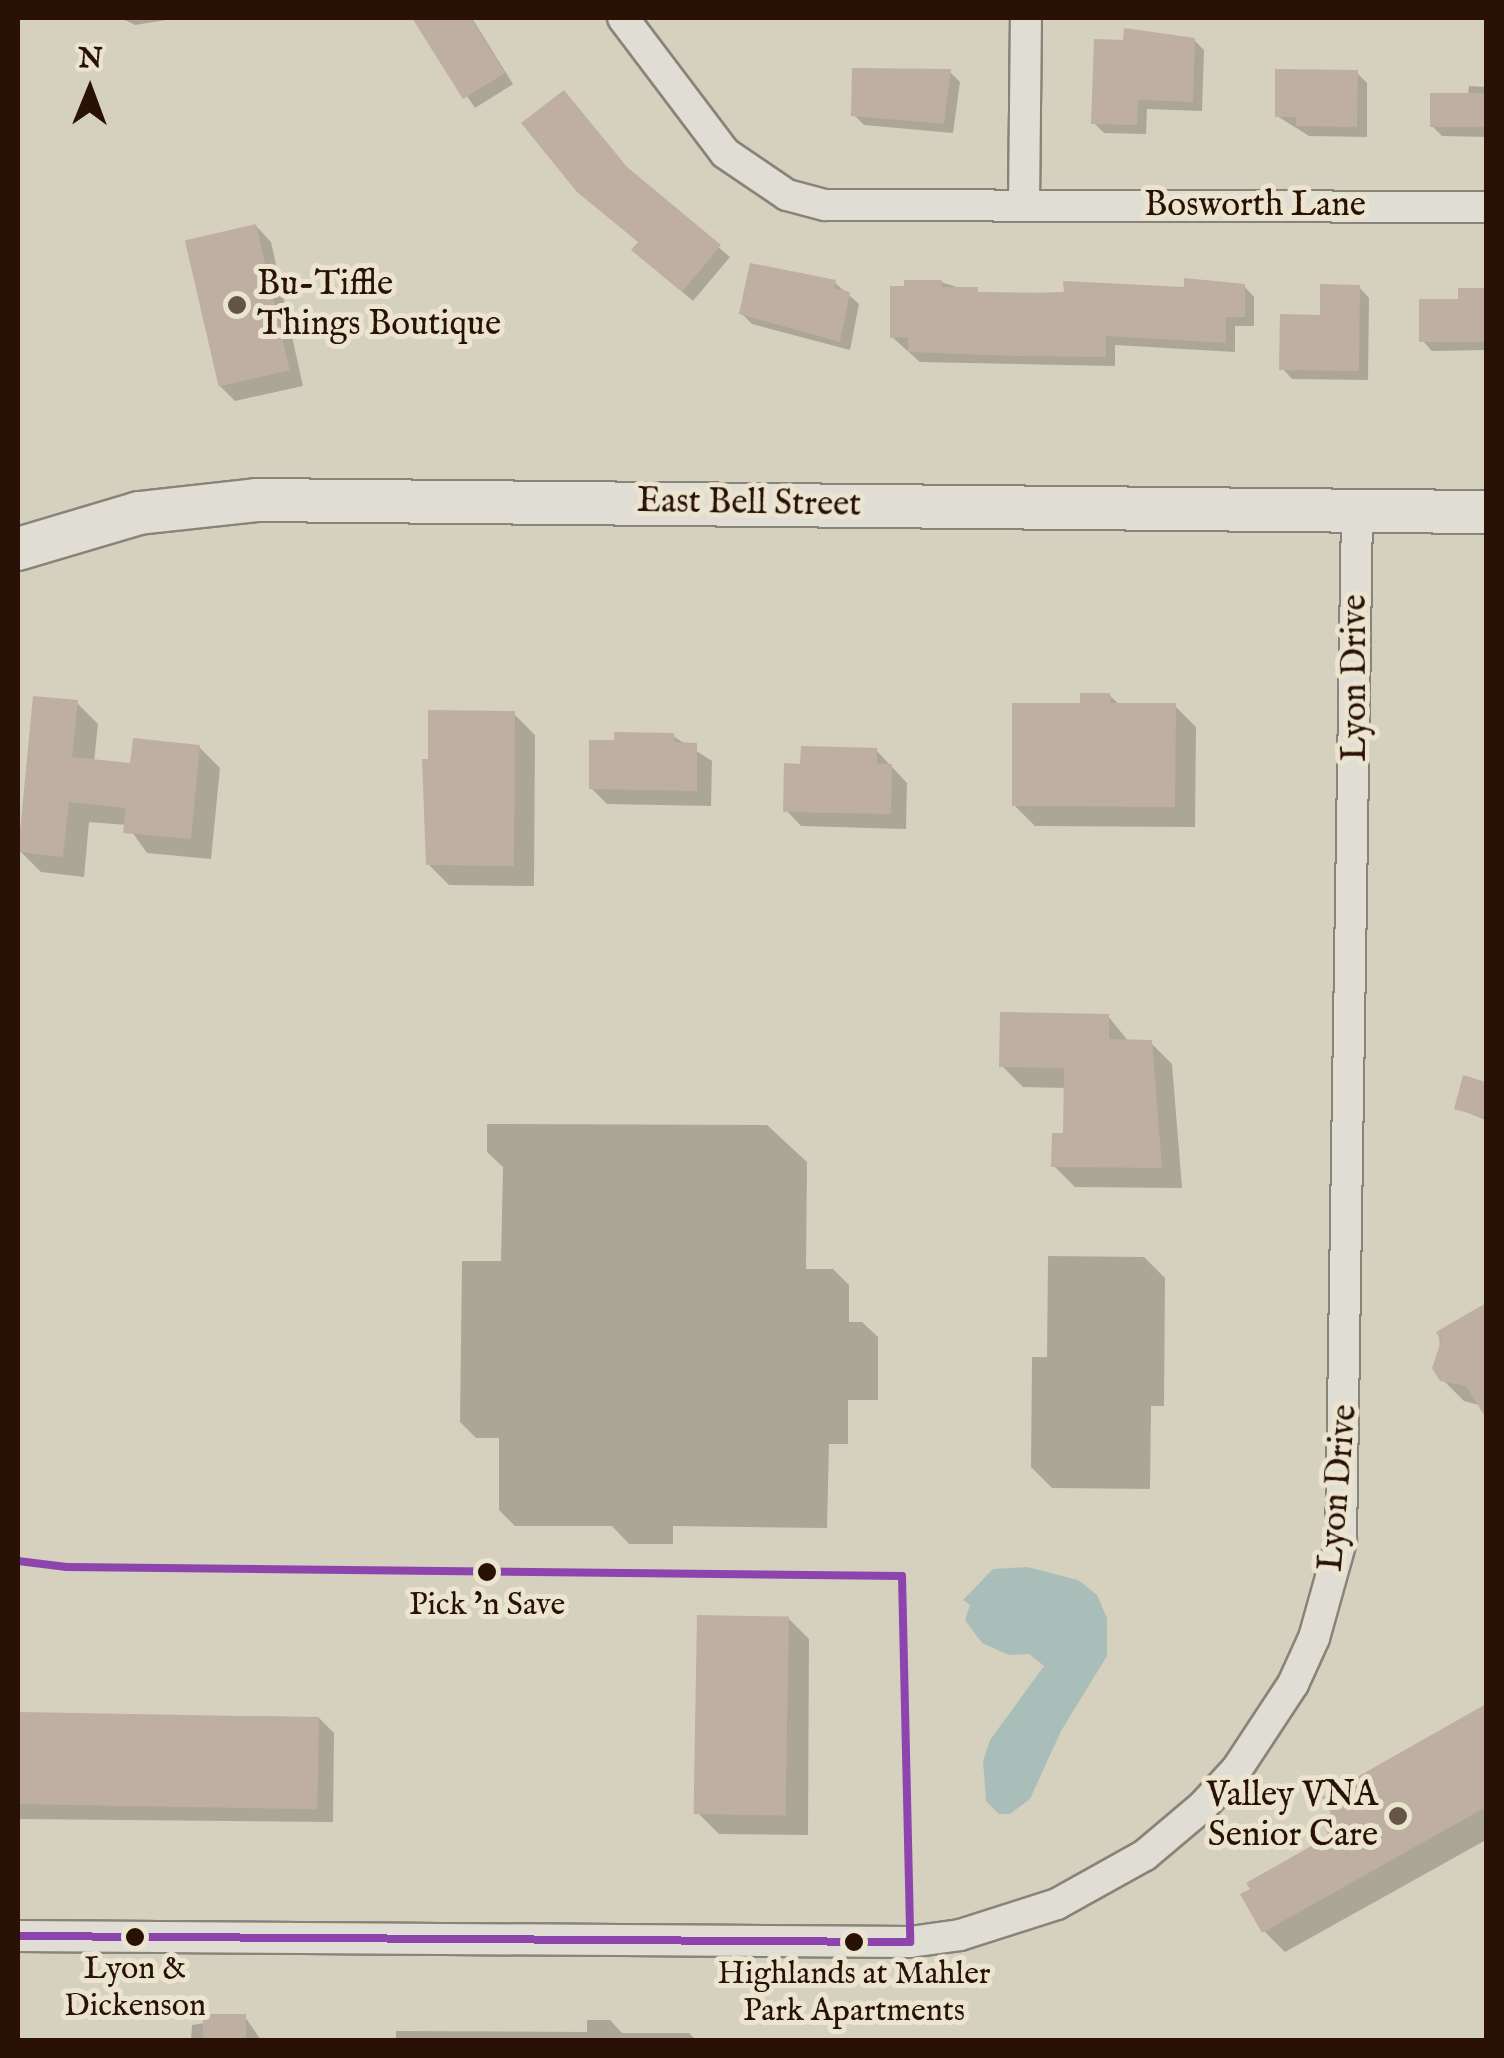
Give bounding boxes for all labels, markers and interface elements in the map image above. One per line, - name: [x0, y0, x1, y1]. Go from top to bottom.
- north arrow: [40, 40, 140, 140]
- text: N: [78, 42, 103, 77]
- street label: Bosworth Lane: [1144, 185, 1366, 227]
- place label: Bu-Tiffle Things Boutique: [257, 264, 501, 346]
- marker: Bu-Tiffle Things Boutique: [226, 294, 248, 316]
- street label: East Bell Street: [636, 481, 862, 527]
- street label: Lyon Drive: [1335, 594, 1377, 762]
- street label: Lyon Drive: [1311, 1403, 1367, 1573]
- marker: Pick 'n Save: [477, 1562, 497, 1582]
- place label: Pick 'n Save: [409, 1587, 565, 1625]
- place label: Valley VNA Senior Care: [1206, 1775, 1378, 1857]
- marker: Valley VNA Senior Care: [1387, 1805, 1409, 1827]
- marker: Lyon & Dickenson: [125, 1927, 145, 1947]
- marker: Highlands at Mahler Park Apartments: [844, 1932, 864, 1952]
- place label: Lyon & Dickenson: [64, 1952, 206, 2027]
- place label: Highlands at Mahler Park Apartments: [717, 1957, 991, 2032]

